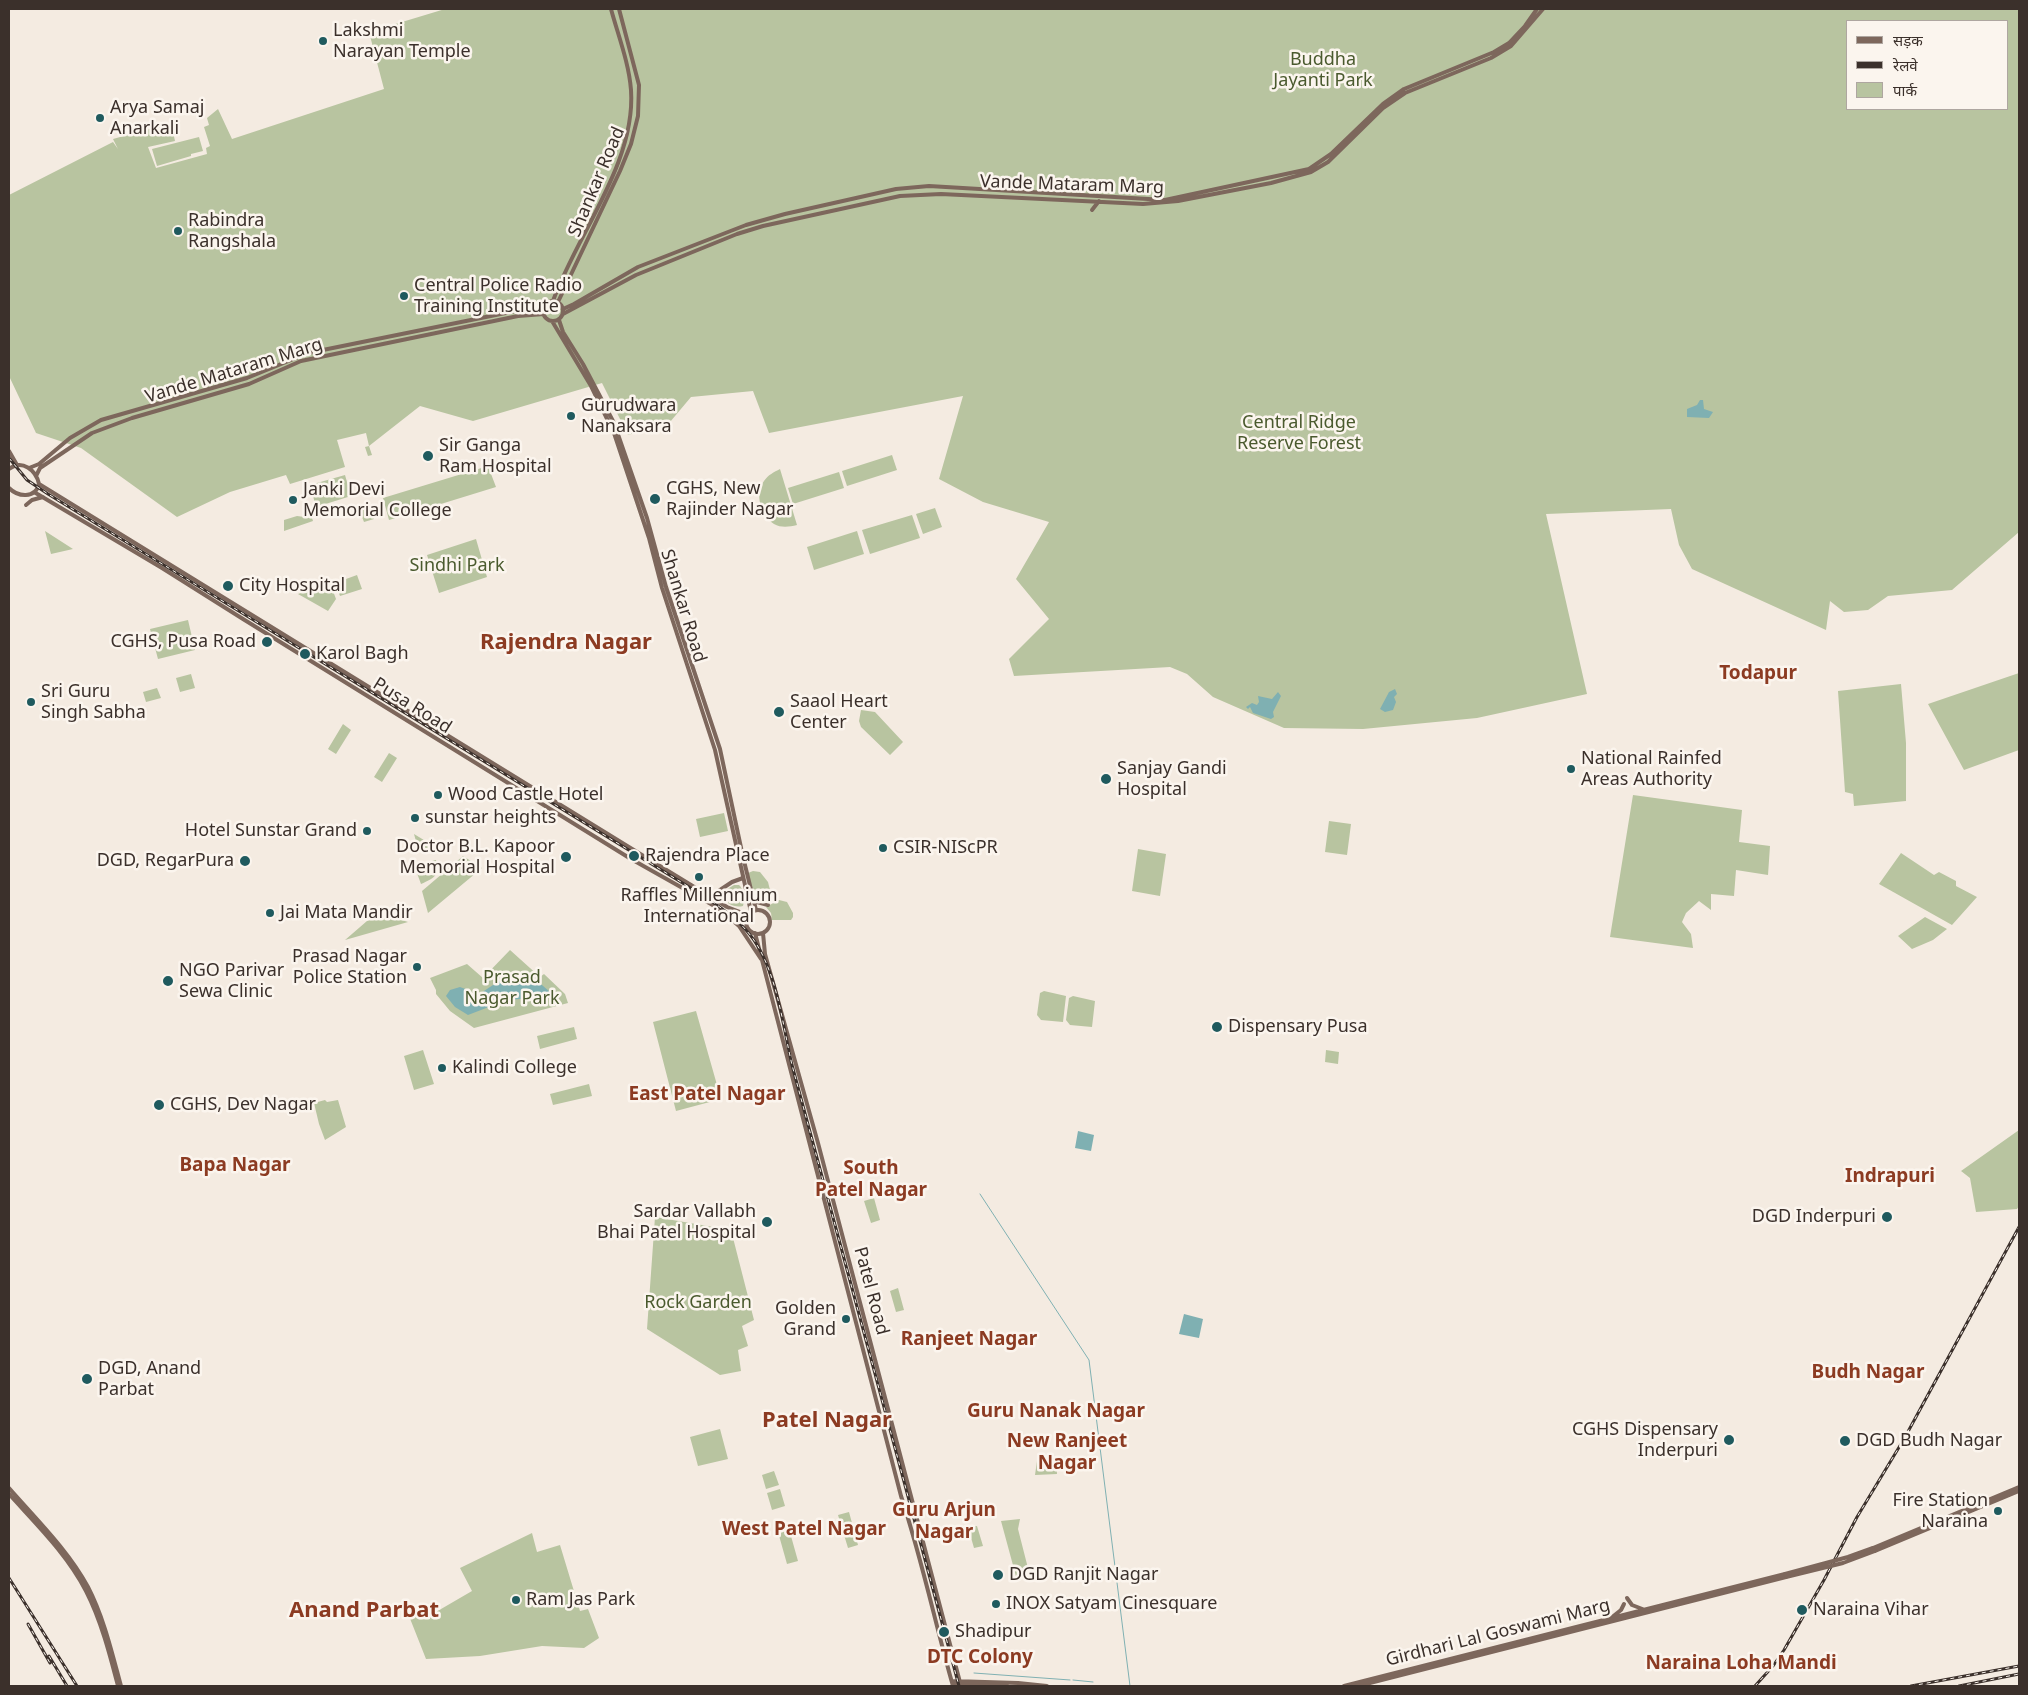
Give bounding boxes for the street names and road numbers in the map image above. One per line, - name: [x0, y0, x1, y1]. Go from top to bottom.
- street label: Shankar Road: [564, 124, 630, 240]
- street label: Vande Mataram Marg: [980, 171, 1164, 199]
- street label: Vande Mataram Marg: [143, 334, 325, 408]
- street label: Shankar Road: [656, 547, 710, 665]
- street label: Pusa Road: [369, 673, 455, 739]
- street label: Patel Road: [849, 1245, 893, 1337]
- street label: Girdhari Lal Goswami Marg: [1384, 1595, 1612, 1671]

